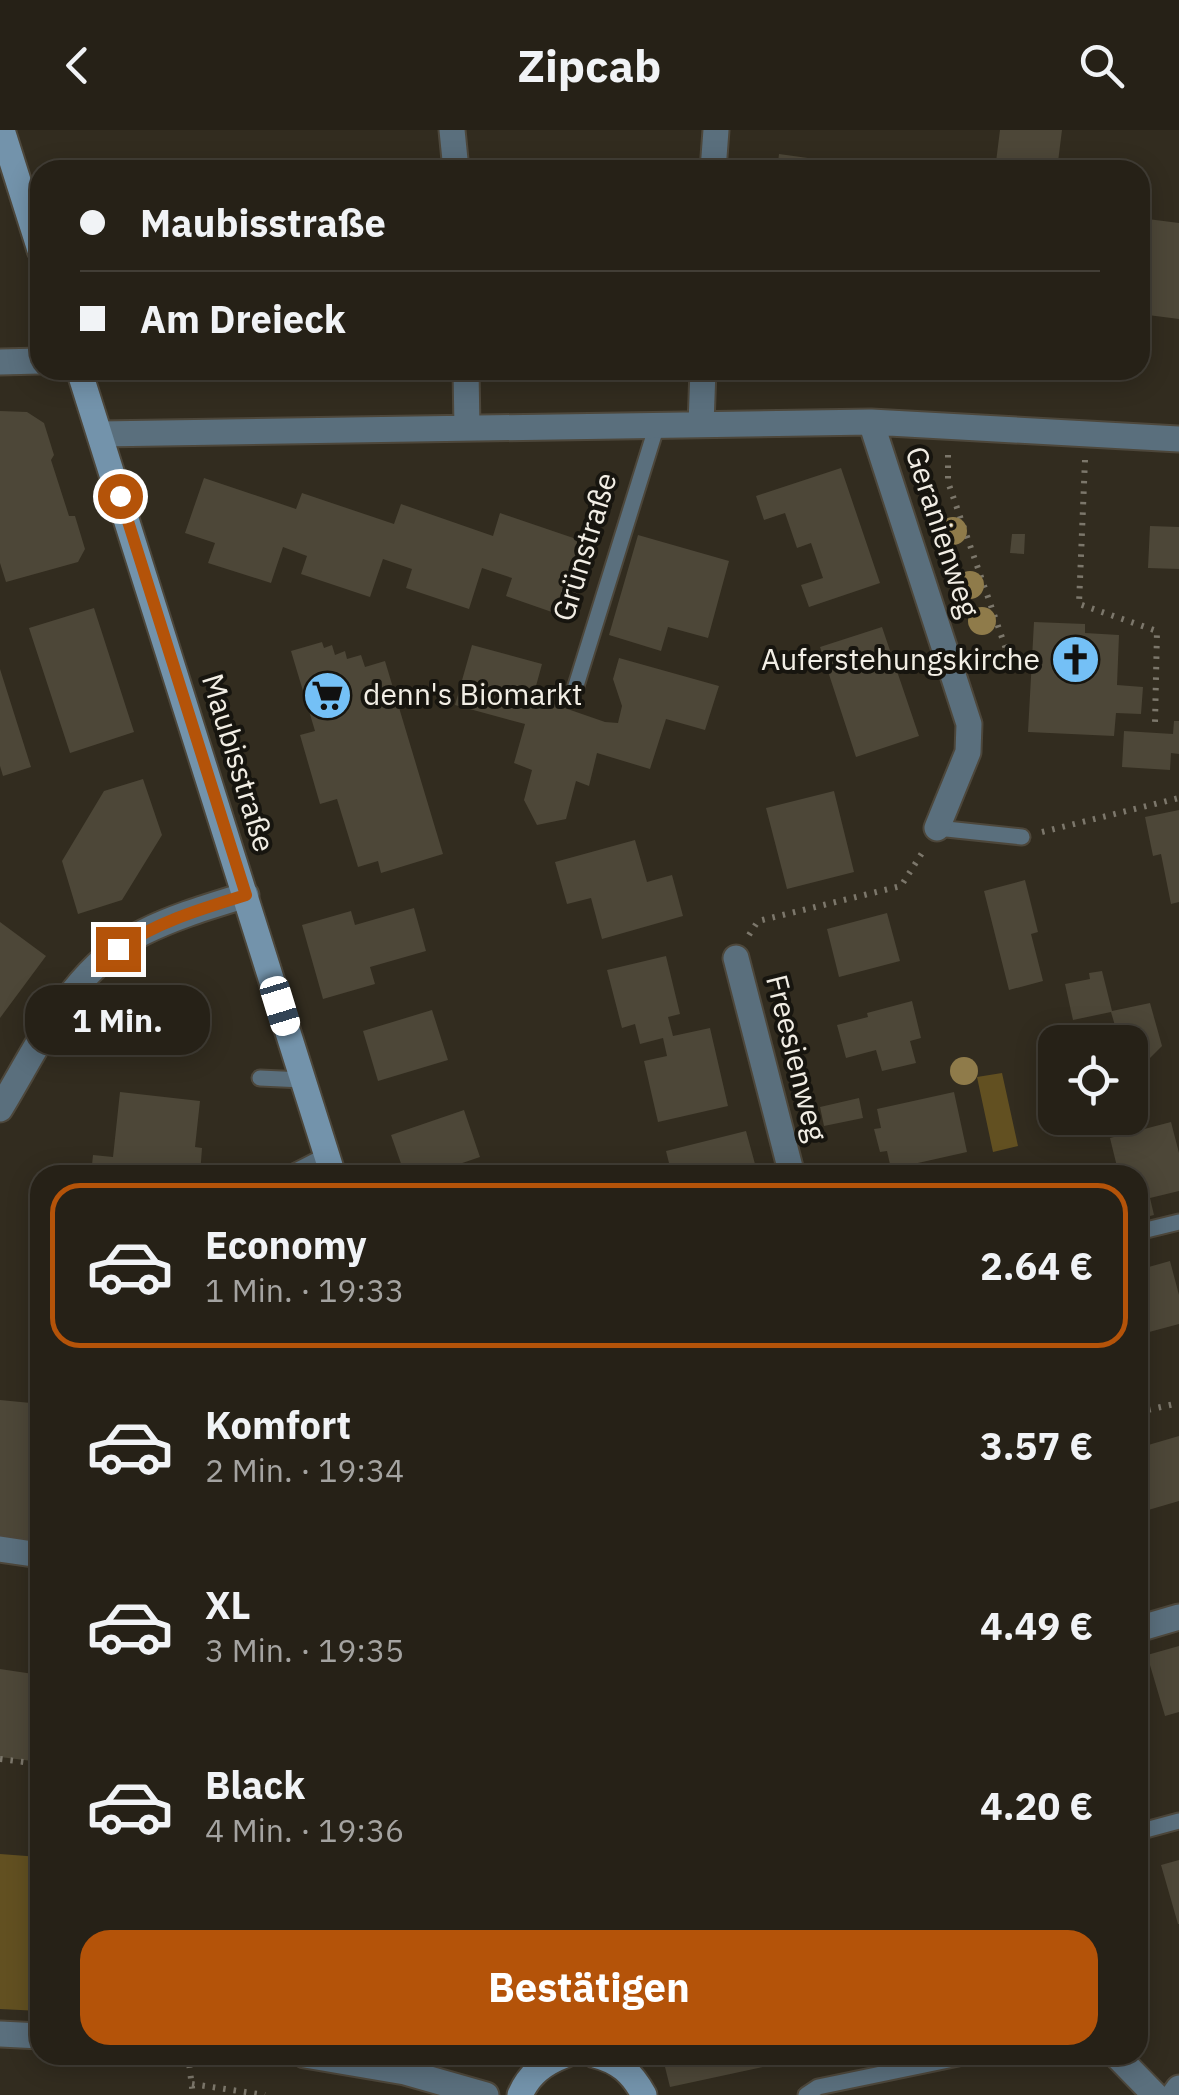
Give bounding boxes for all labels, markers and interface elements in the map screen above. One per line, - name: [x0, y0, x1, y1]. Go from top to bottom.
- text: Zipcab: [518, 36, 661, 94]
- icon: back: [50, 38, 105, 93]
- icon: search: [1074, 38, 1129, 93]
- text: Maubisstraße: [140, 198, 386, 247]
- text: Am Dreieck: [140, 294, 346, 343]
- street label: Geranienweg: [897, 441, 989, 622]
- street label: Grünstraße: [542, 467, 625, 626]
- route start: [98, 474, 143, 519]
- church icon: Auferstehungskirche: [1049, 634, 1101, 686]
- place label: Auferstehungskirche: [761, 639, 1040, 678]
- street label: Maubisstraße: [194, 669, 285, 856]
- supermarket icon: denn's Biomarkt: [302, 669, 354, 721]
- place label: denn's Biomarkt: [363, 674, 583, 713]
- route end: [96, 927, 141, 972]
- street label: Freesienweg: [758, 970, 837, 1145]
- car: [257, 973, 303, 1039]
- callout: 1 Min.: [26, 984, 210, 1054]
- text: 1 Min.: [72, 999, 163, 1041]
- map controls: [1038, 1025, 1148, 1135]
- button: locate: [1038, 1025, 1148, 1135]
- text: Economy: [205, 1220, 367, 1269]
- icon: car: [85, 1221, 175, 1311]
- text: 2.64 €: [980, 1241, 1093, 1290]
- text: 1 Min. · 19:33: [205, 1269, 404, 1311]
- text: Komfort: [205, 1400, 351, 1449]
- icon: car: [85, 1401, 175, 1491]
- text: 3.57 €: [980, 1421, 1093, 1470]
- text: 2 Min. · 19:34: [205, 1449, 404, 1491]
- text: XL: [205, 1580, 251, 1629]
- icon: car: [85, 1581, 175, 1671]
- text: 4.49 €: [980, 1601, 1093, 1650]
- text: 3 Min. · 19:35: [205, 1629, 404, 1671]
- text: Black: [205, 1760, 305, 1809]
- icon: car: [85, 1761, 175, 1851]
- text: 4.20 €: [980, 1781, 1093, 1830]
- text: 4 Min. · 19:36: [205, 1809, 404, 1851]
- button: Bestätigen: [80, 1930, 1098, 2045]

